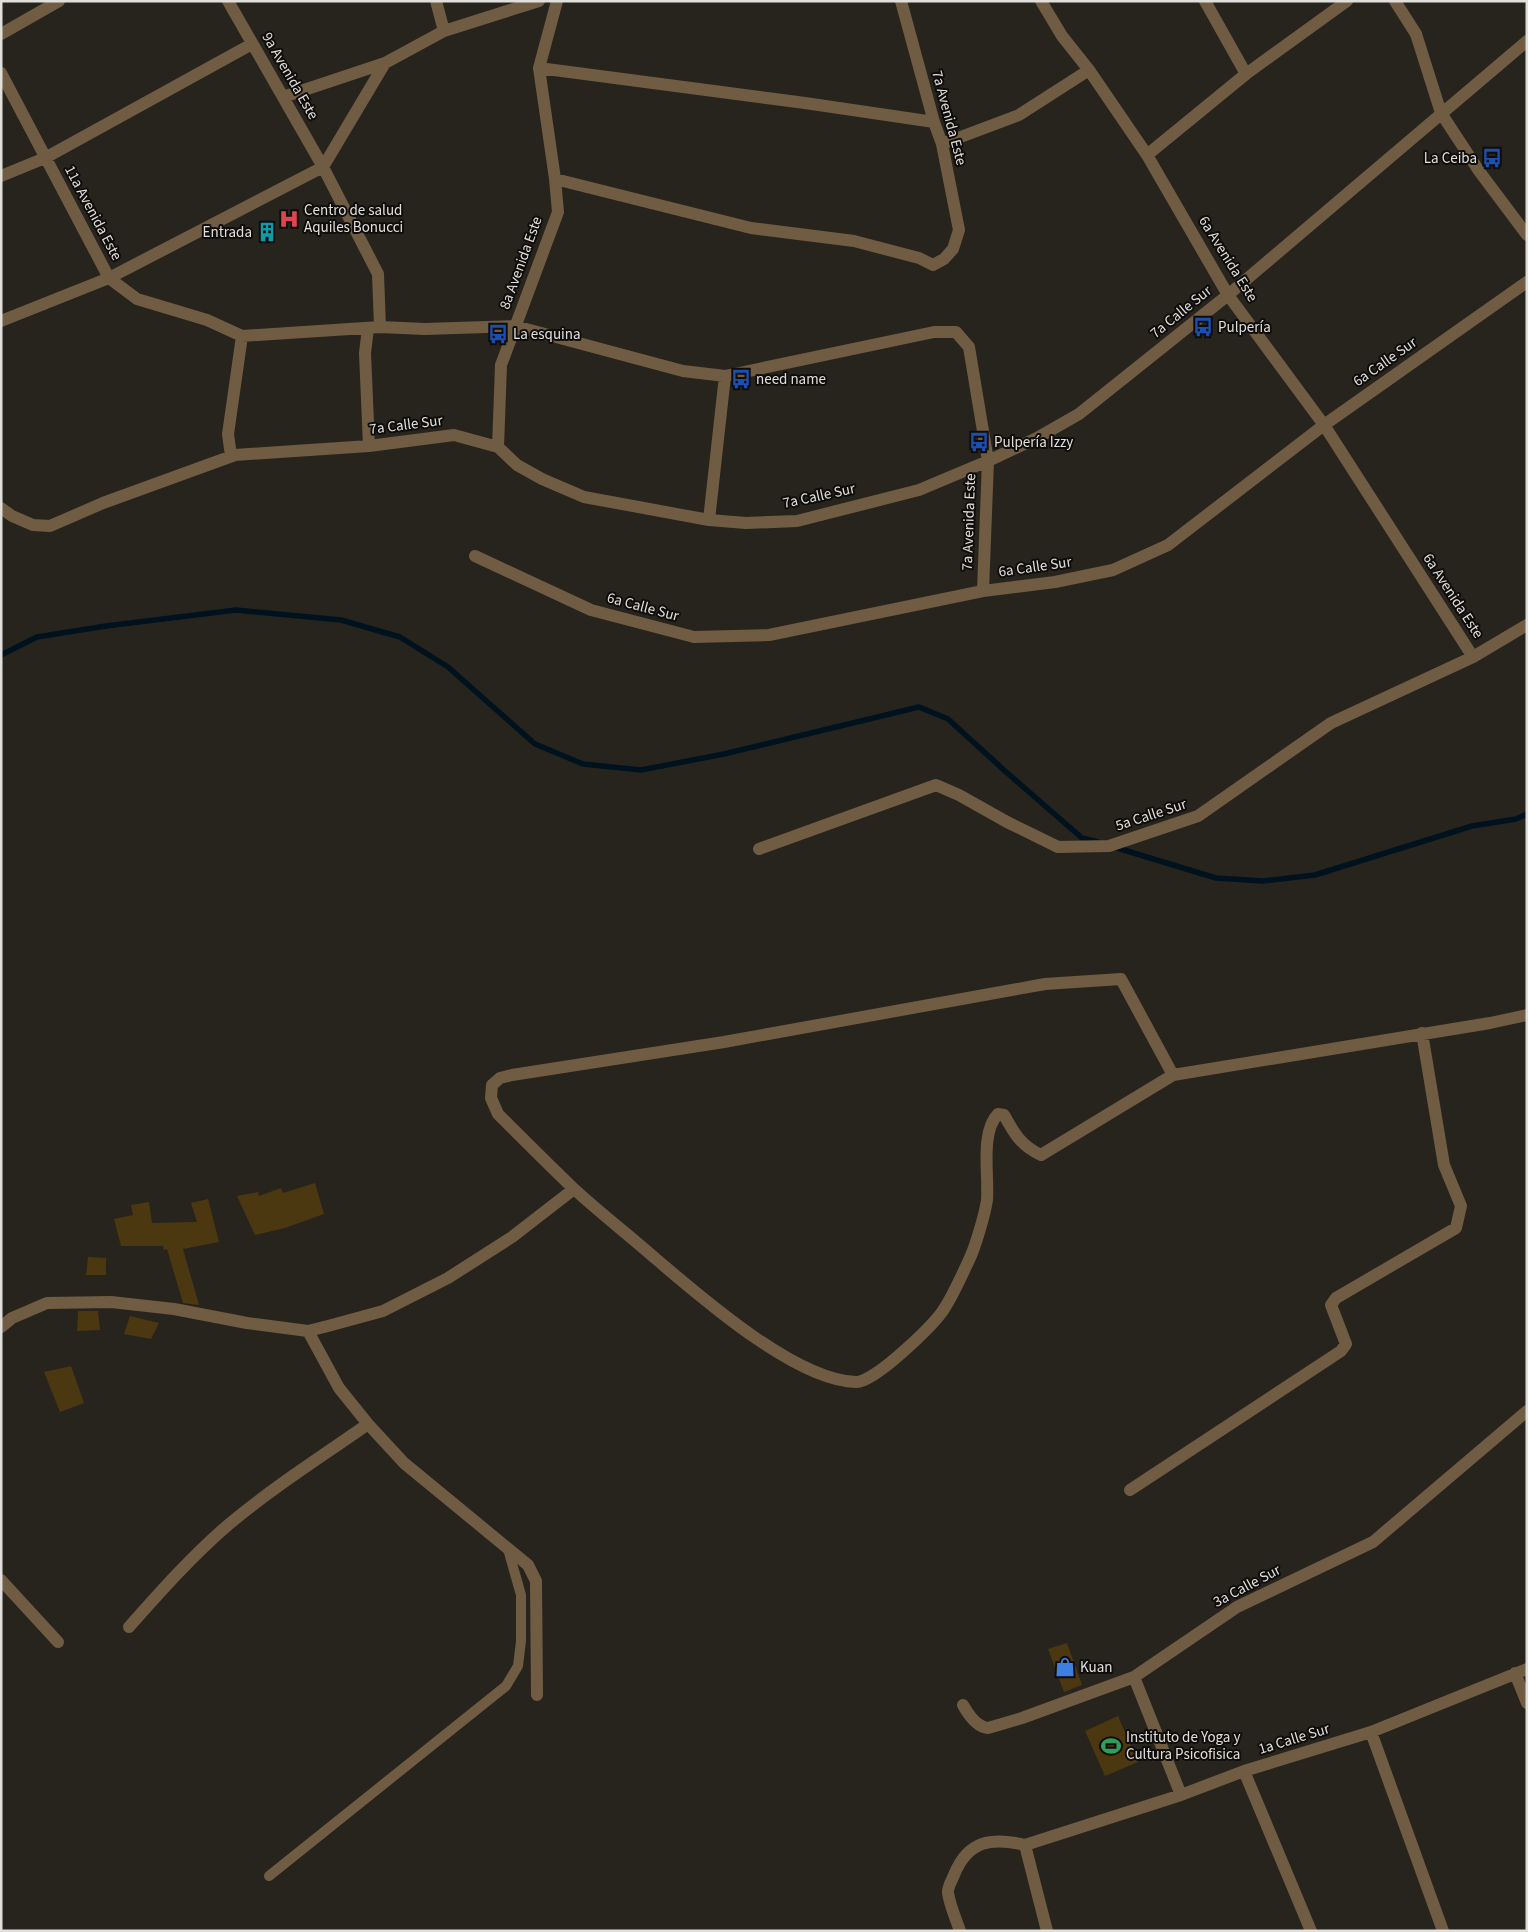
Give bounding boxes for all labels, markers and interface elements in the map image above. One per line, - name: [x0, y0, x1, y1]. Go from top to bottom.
- street label: 9a Avenida Este: [257, 29, 323, 123]
- street label: 7a Avenida Este: [926, 68, 972, 168]
- bus stop icon: La Ceiba: [1481, 147, 1503, 169]
- place label: La Ceiba: [1424, 148, 1477, 169]
- street label: 11a Avenida Este: [59, 162, 127, 264]
- place label: Centro de salud Aquiles Bonucci: [304, 200, 403, 238]
- hospital icon: Centro de salud Aquiles Bonucci: [278, 208, 300, 230]
- street label: 6a Avenida Este: [1193, 212, 1263, 306]
- street label: 8a Avenida Este: [494, 214, 548, 312]
- building icon: Entrada: [256, 221, 278, 243]
- place label: Entrada: [203, 222, 252, 243]
- street label: 7a Calle Sur: [1146, 280, 1217, 343]
- bus stop icon: Pulpería: [1192, 316, 1214, 338]
- place label: Pulpería: [1218, 317, 1271, 338]
- bus stop icon: La esquina: [487, 323, 509, 345]
- place label: La esquina: [513, 324, 581, 345]
- street label: 6a Calle Sur: [1349, 332, 1422, 392]
- bus stop icon: need name: [730, 368, 752, 390]
- place label: need name: [756, 369, 826, 390]
- street label: 7a Calle Sur: [368, 410, 445, 440]
- bus stop icon: Pulpería Izzy: [968, 431, 990, 453]
- place label: Pulpería Izzy: [994, 432, 1073, 453]
- street label: 7a Avenida Este: [957, 473, 981, 571]
- street label: 7a Calle Sur: [781, 478, 858, 514]
- street label: 6a Avenida Este: [1418, 549, 1488, 643]
- street label: 6a Calle Sur: [997, 551, 1074, 583]
- street label: 6a Calle Sur: [605, 587, 682, 627]
- street label: 5a Calle Sur: [1113, 793, 1190, 836]
- street label: 3a Calle Sur: [1210, 1559, 1285, 1613]
- shop icon: Kuan: [1054, 1656, 1076, 1678]
- place label: Kuan: [1080, 1657, 1112, 1678]
- street label: 1a Calle Sur: [1256, 1718, 1333, 1760]
- place label: Instituto de Yoga y Cultura Psicofisica: [1126, 1727, 1240, 1765]
- sports icon: Instituto de Yoga y Cultura Psicofisica: [1100, 1735, 1122, 1757]

